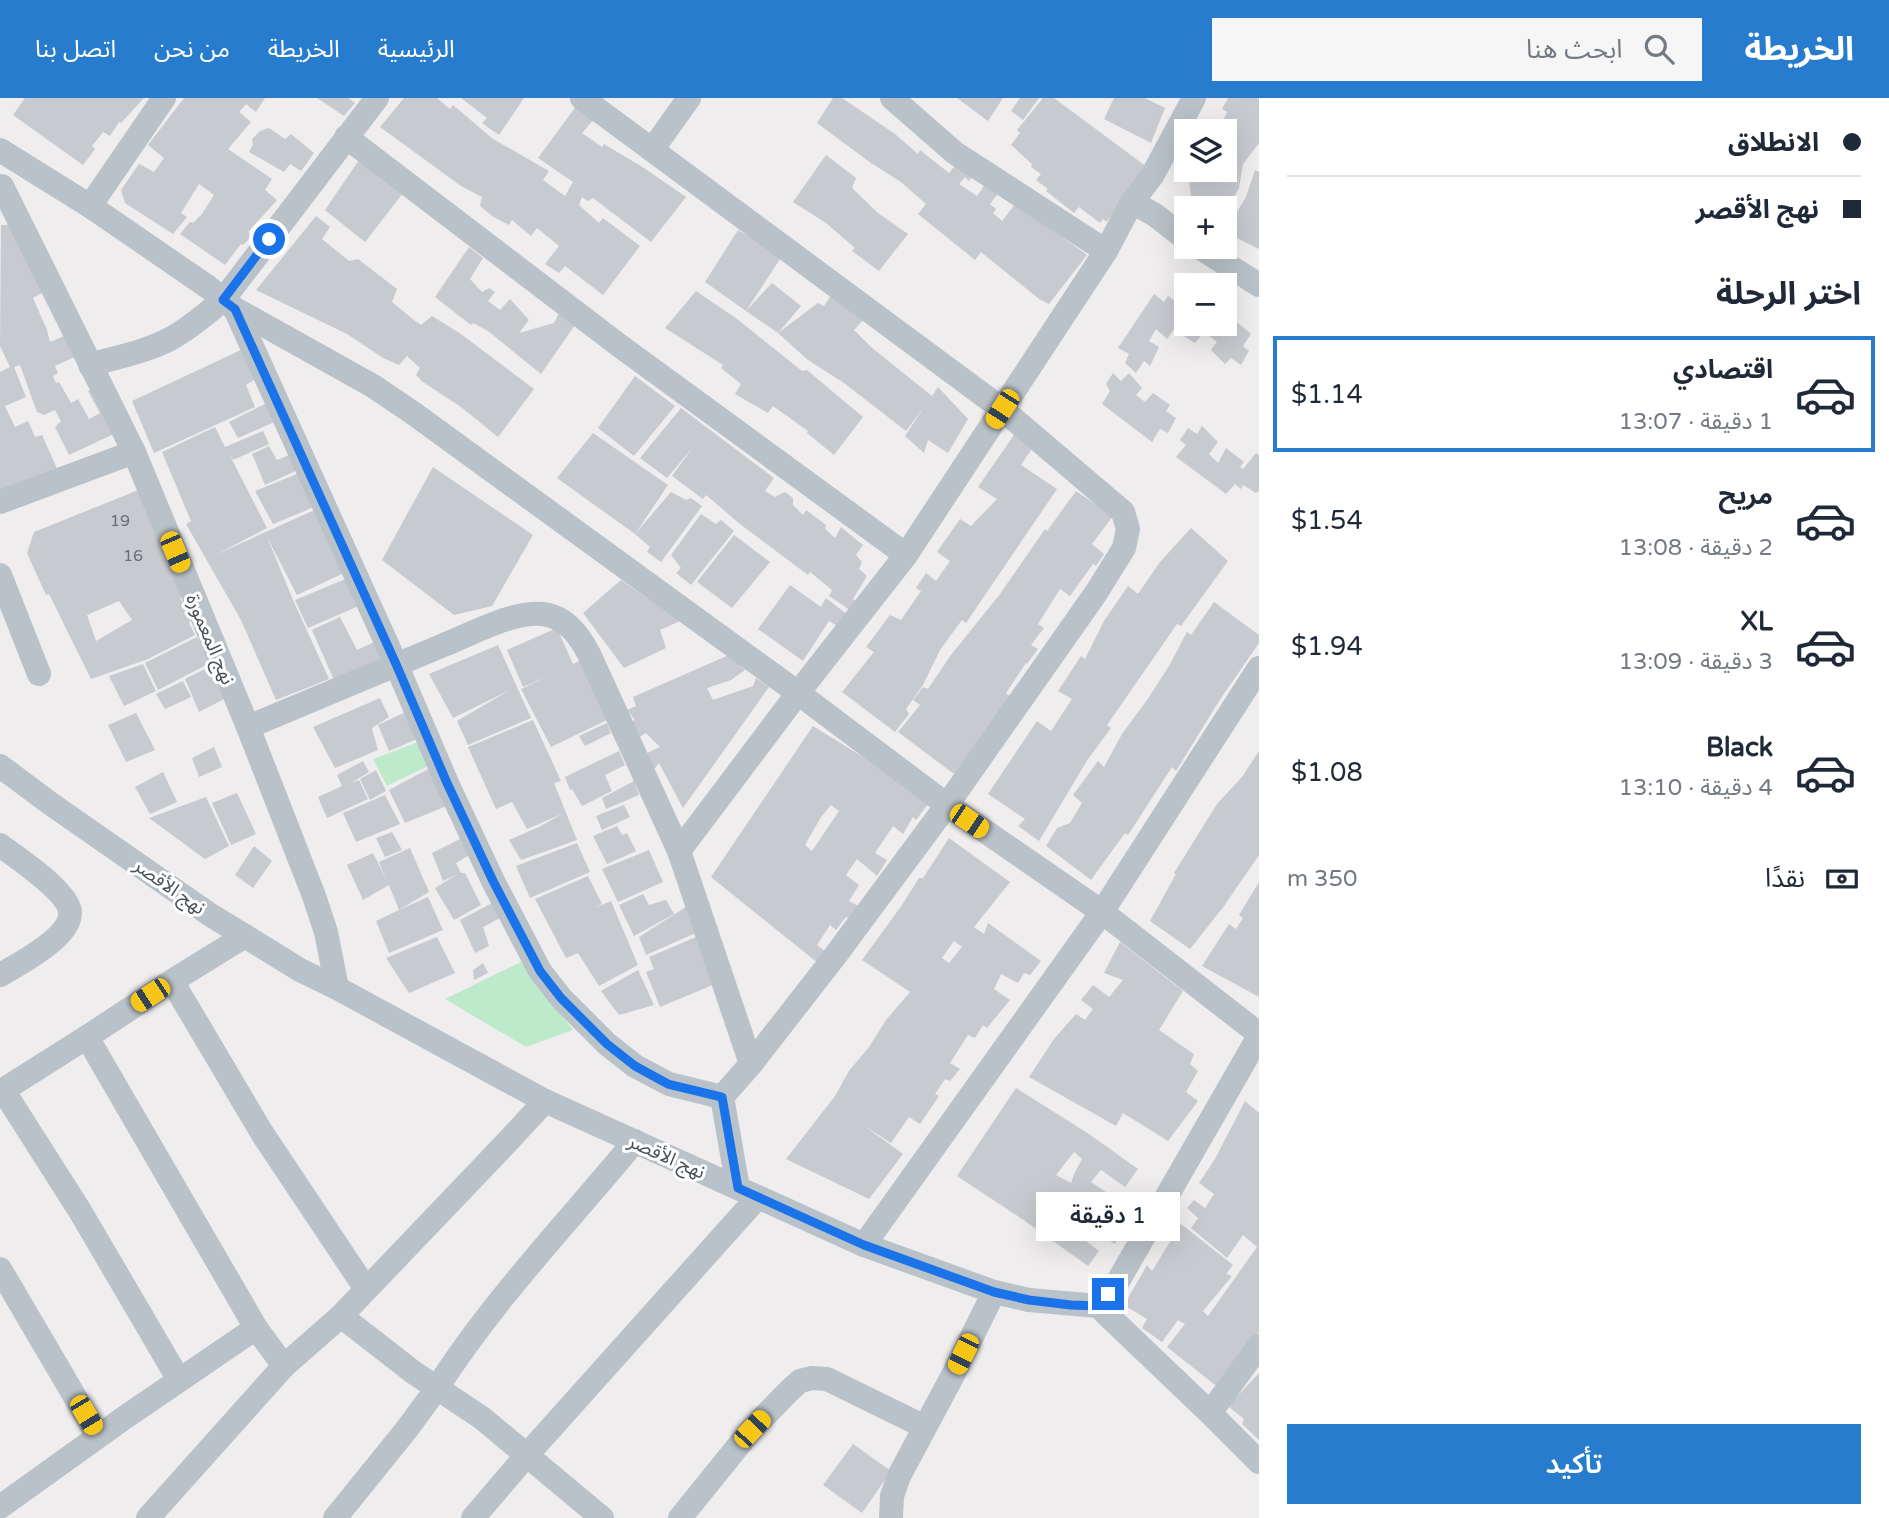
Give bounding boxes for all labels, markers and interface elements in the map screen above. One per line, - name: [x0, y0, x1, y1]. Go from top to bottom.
- search box: [1212, 18, 1702, 81]
- icon: search: [1640, 30, 1678, 68]
- text: الخريطة: [1744, 30, 1854, 69]
- text: ابحث هنا: [1526, 34, 1622, 65]
- text: اتصل بنا: [35, 35, 116, 64]
- text: من نحن: [154, 35, 230, 64]
- text: الخريطة: [268, 35, 340, 64]
- text: الرئيسية: [378, 35, 455, 64]
- map controls: [1174, 119, 1237, 336]
- button: layers: [1174, 119, 1237, 182]
- text: الانطلاق: [1728, 127, 1819, 158]
- text: نهج الأقصر: [1695, 194, 1819, 225]
- button: +: [1174, 196, 1237, 259]
- route start: [253, 223, 285, 255]
- button: −: [1174, 273, 1237, 336]
- text: اختر الرحلة: [1716, 275, 1861, 313]
- text: اقتصادي: [1673, 354, 1773, 385]
- icon: car: [1794, 363, 1857, 426]
- text: $1.14: [1291, 379, 1363, 410]
- car: [982, 386, 1023, 432]
- text: 1 دقيقة · 13:07: [1618, 408, 1773, 436]
- text: مريح: [1718, 480, 1773, 511]
- icon: car: [1794, 489, 1857, 552]
- text: $1.54: [1291, 505, 1363, 536]
- house number: 19: [110, 511, 130, 531]
- car: [158, 529, 193, 575]
- text: 2 دقيقة · 13:08: [1618, 534, 1773, 562]
- house number: 16: [123, 546, 143, 566]
- street label: نهج المعمورة: [178, 591, 239, 689]
- text: XL: [1741, 606, 1773, 637]
- icon: car: [1794, 615, 1857, 678]
- text: $1.94: [1291, 631, 1363, 662]
- text: 3 دقيقة · 13:09: [1618, 648, 1773, 676]
- text: Black: [1706, 732, 1773, 763]
- icon: car: [1794, 741, 1857, 804]
- text: $1.08: [1291, 757, 1363, 788]
- text: 4 دقيقة · 13:10: [1618, 774, 1773, 802]
- car: [946, 801, 993, 841]
- street label: نهج الأقصر: [127, 854, 209, 922]
- icon: cash: [1823, 860, 1861, 898]
- text: نقدًا: [1765, 863, 1805, 894]
- text: 350 m: [1287, 865, 1357, 893]
- car: [127, 975, 174, 1015]
- street label: نهج الأقصر: [623, 1130, 708, 1186]
- callout: 1 دقيقة: [1036, 1192, 1180, 1242]
- text: 1 دقيقة: [1070, 1202, 1146, 1230]
- route end: [1092, 1278, 1124, 1310]
- car: [945, 1331, 982, 1377]
- car: [67, 1392, 106, 1438]
- car: [730, 1406, 775, 1452]
- button: تأكيد: [1287, 1424, 1861, 1504]

